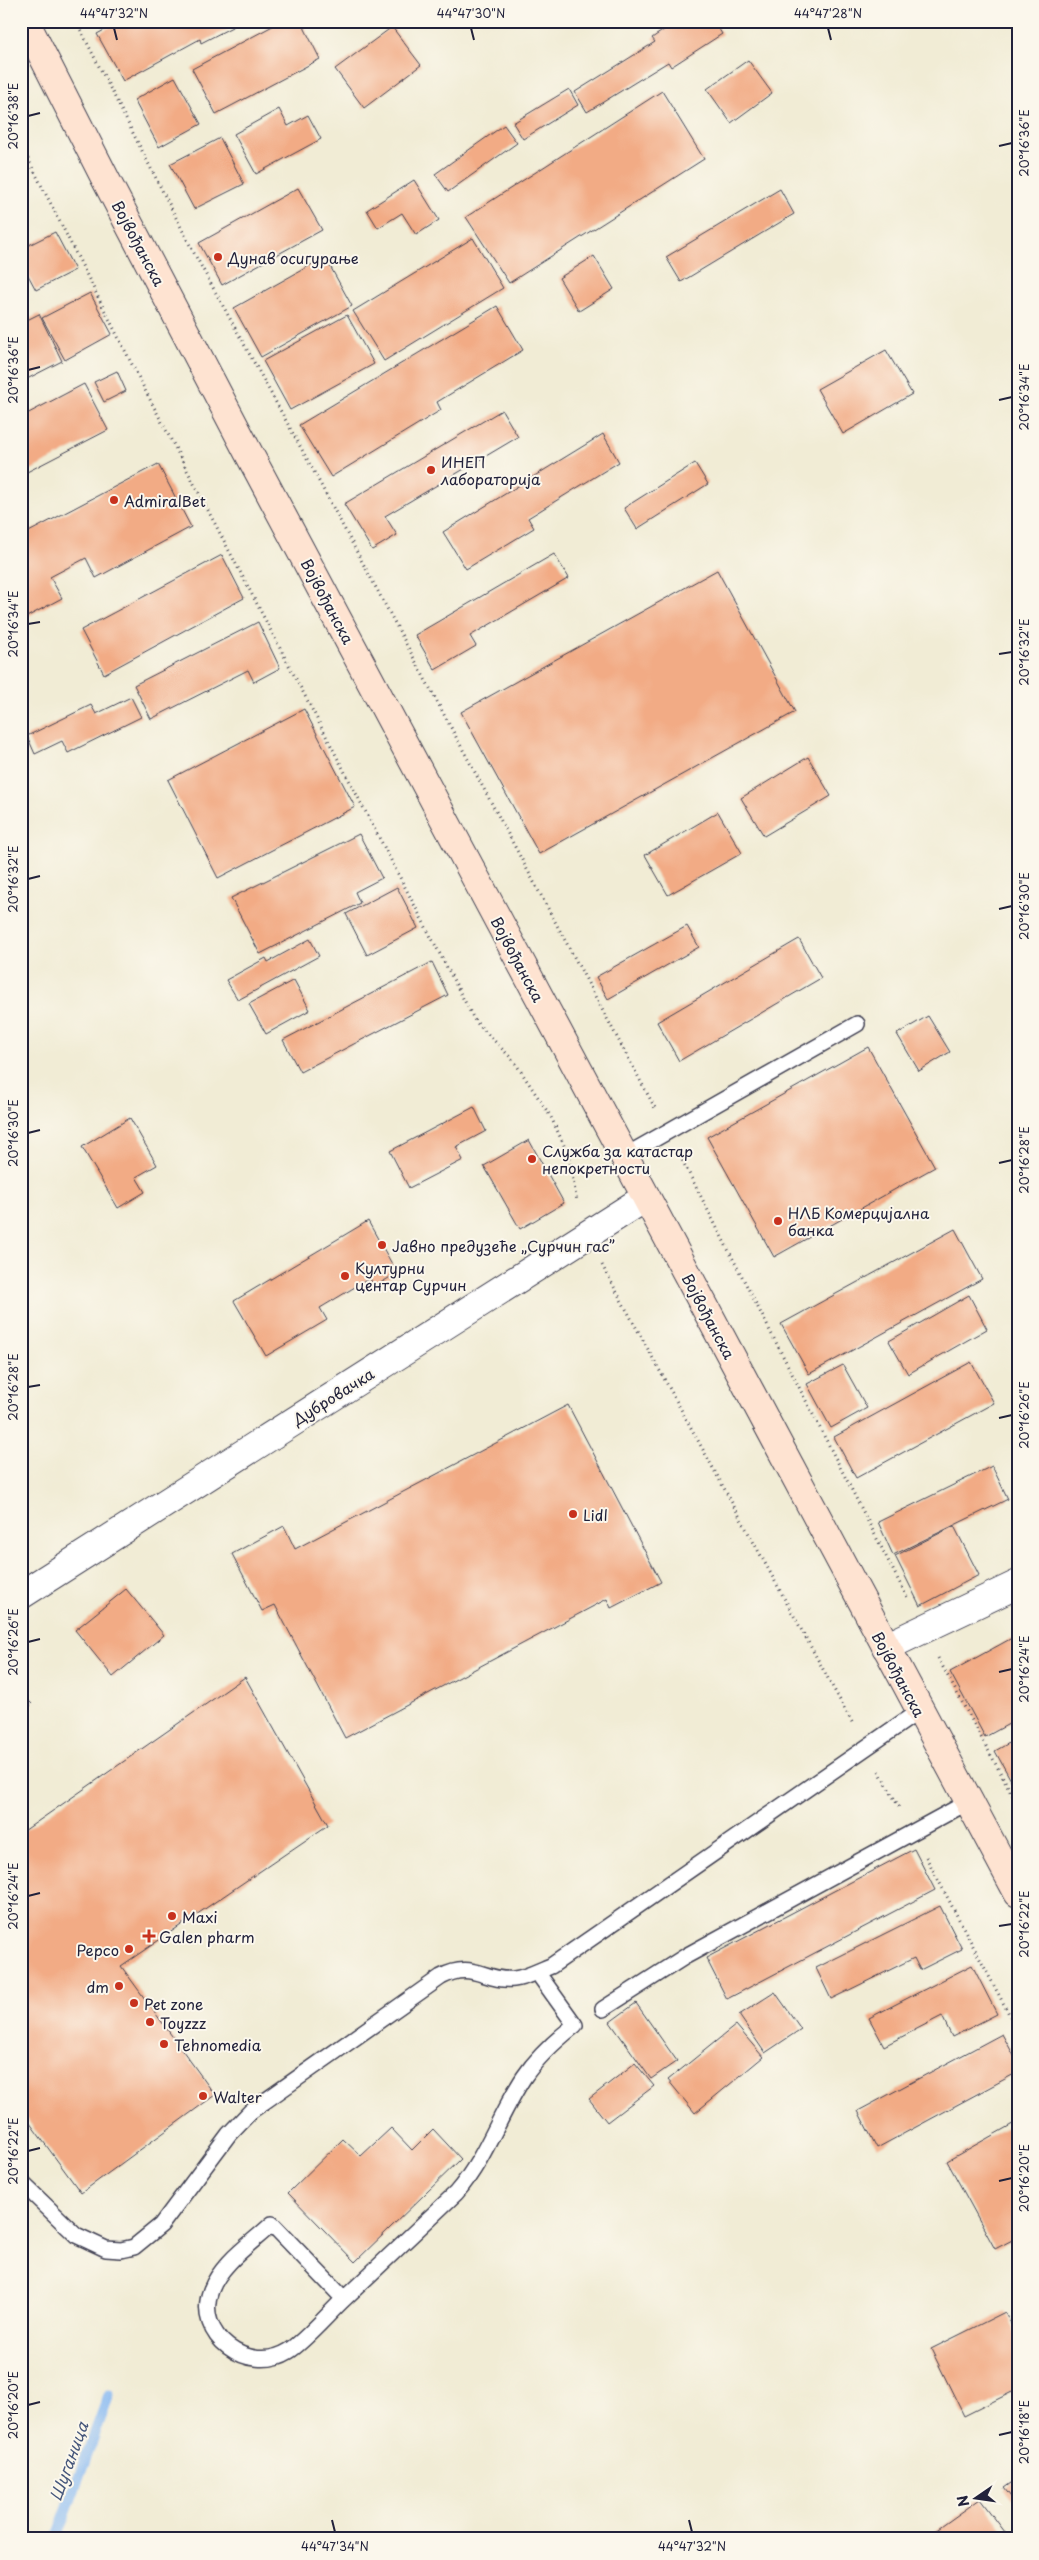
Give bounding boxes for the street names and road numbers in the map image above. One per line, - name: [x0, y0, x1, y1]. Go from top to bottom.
- street label: Војвођанска: [107, 196, 172, 290]
- street label: Војвођанска: [296, 554, 361, 648]
- street label: Војвођанска: [486, 912, 551, 1006]
- street label: Војвођанска: [677, 1269, 742, 1363]
- street label: Дубровачка: [287, 1361, 379, 1431]
- street label: Војвођанска: [867, 1627, 932, 1721]

